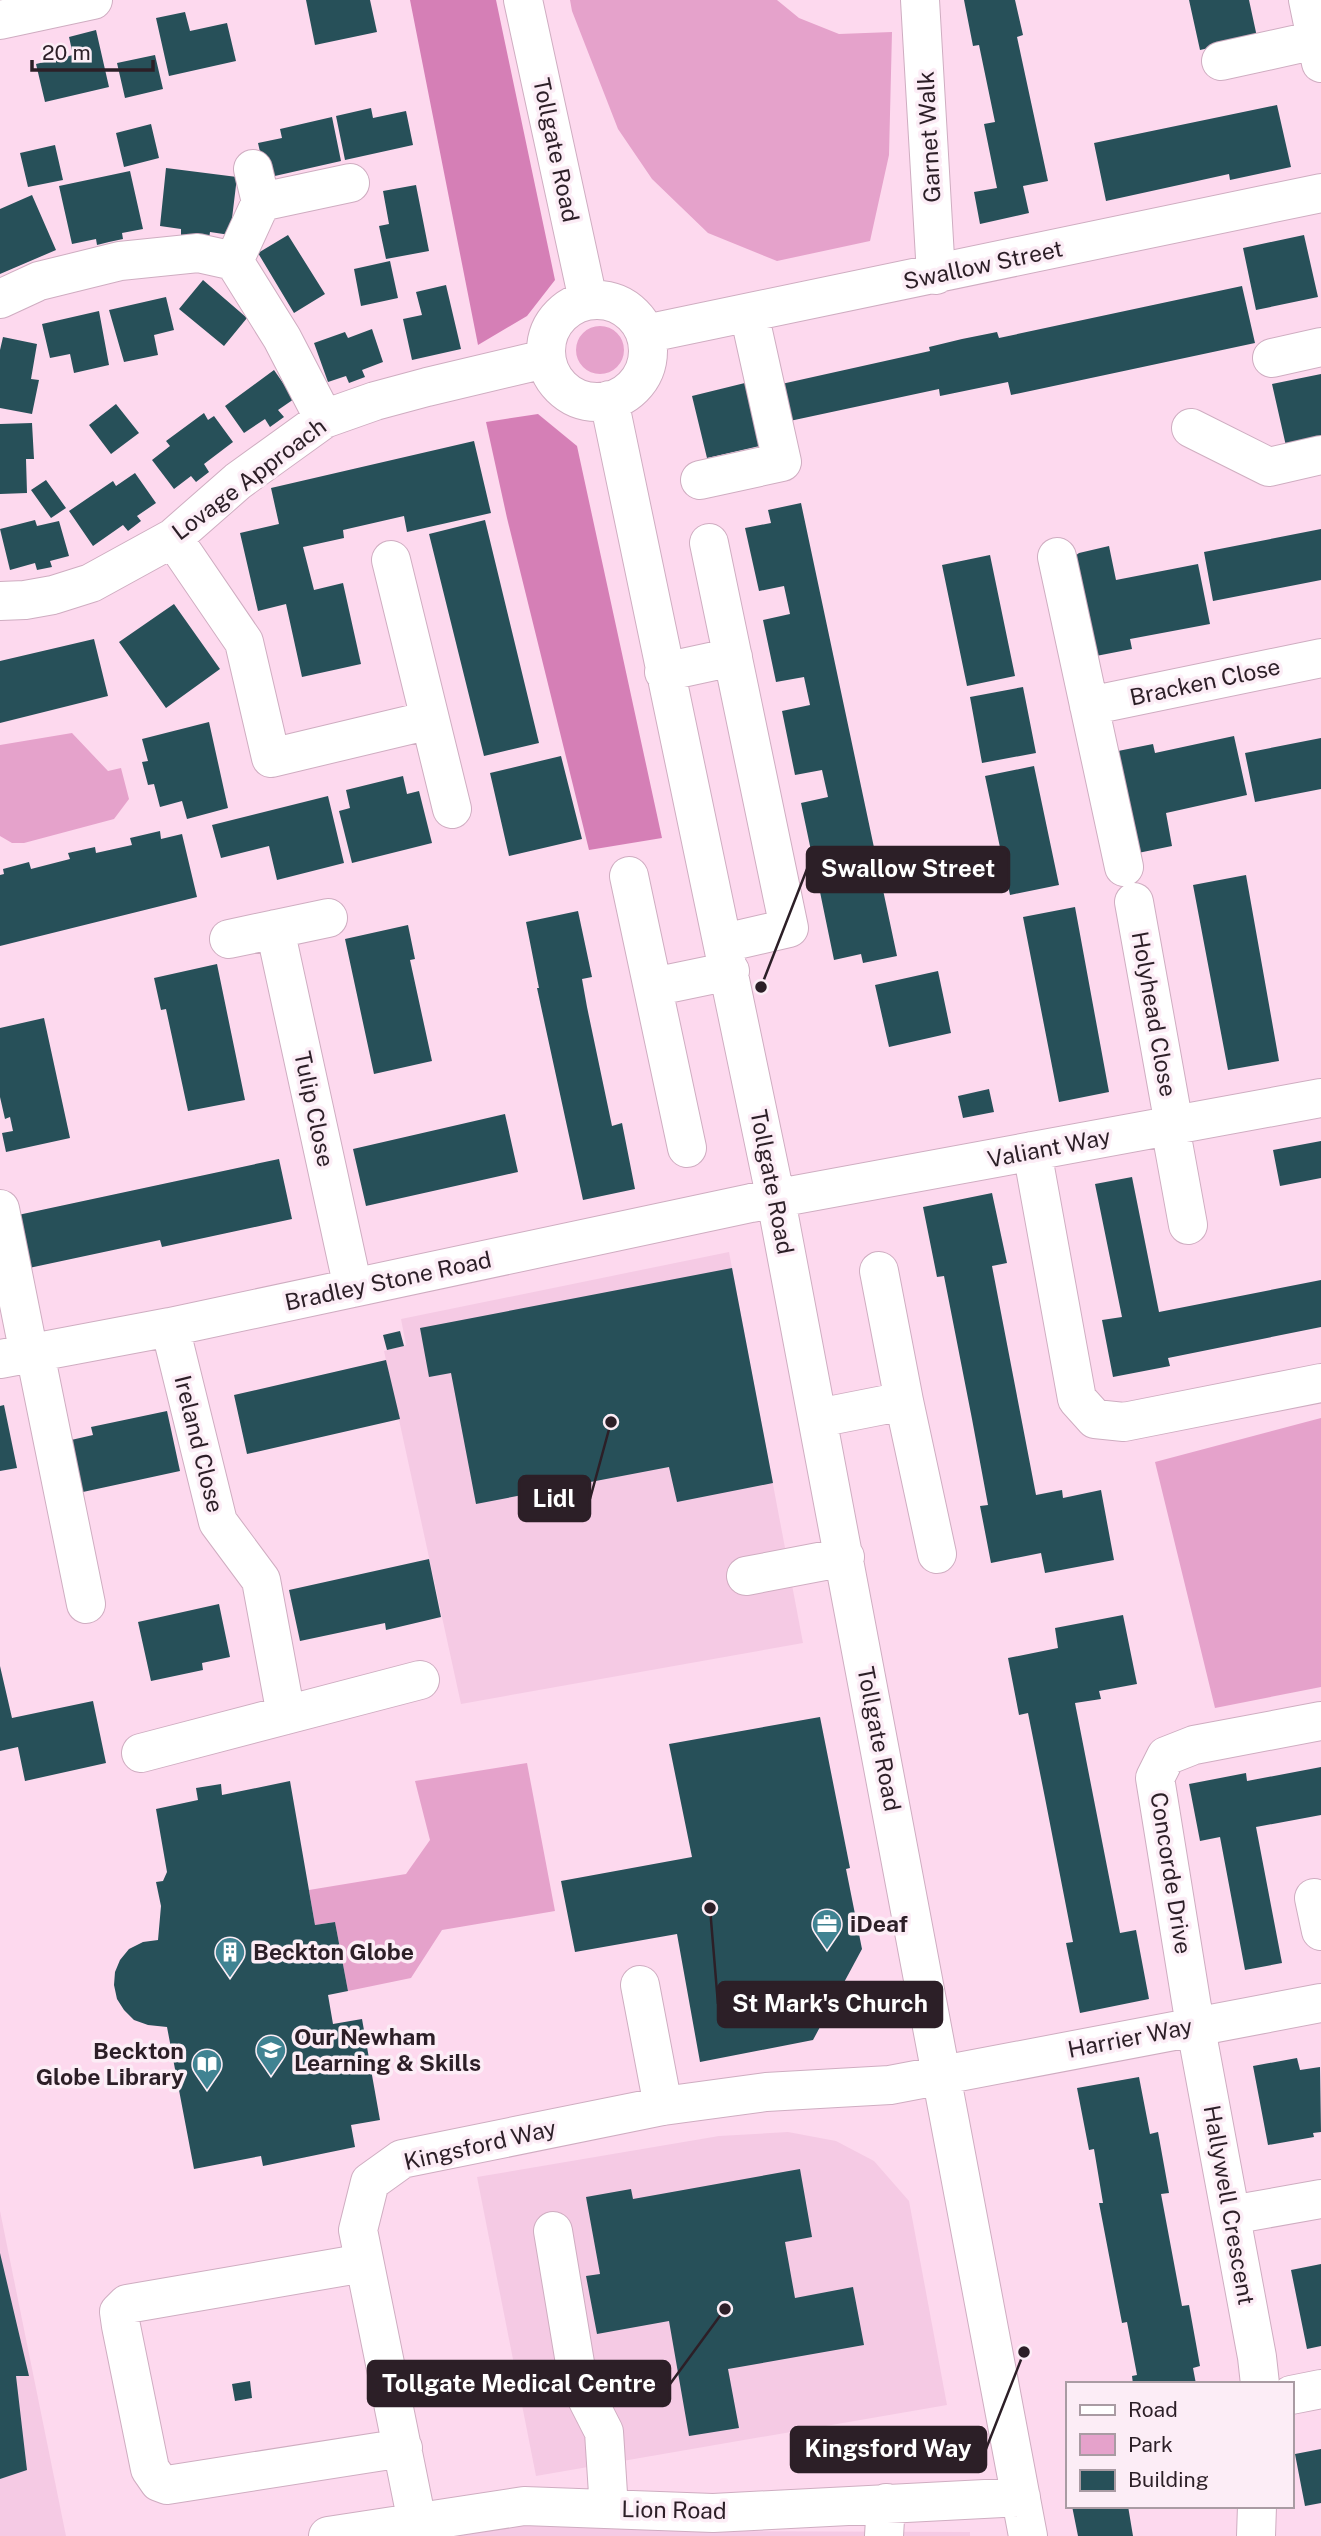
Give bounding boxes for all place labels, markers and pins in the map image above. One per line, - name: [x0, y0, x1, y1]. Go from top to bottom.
- callout: Swallow Street: [807, 847, 1009, 892]
- callout: Lidl: [519, 1476, 590, 1521]
- office icon: iDeaf: [810, 1907, 844, 1951]
- place label: iDeaf: [850, 1910, 908, 1937]
- building icon: Beckton Globe: [213, 1935, 247, 1979]
- place label: Beckton Globe: [253, 1938, 414, 1965]
- callout: St Mark's Church: [718, 1982, 942, 2027]
- place label: Our Newham Learning & Skills: [294, 2023, 481, 2076]
- school or university icon: Our Newham Learning & Skills: [254, 2033, 288, 2077]
- place label: Beckton Globe Library: [36, 2037, 184, 2090]
- library icon: Beckton Globe Library: [190, 2047, 224, 2091]
- callout: Tollgate Medical Centre: [368, 2361, 670, 2406]
- callout: Kingsford Way: [791, 2427, 986, 2472]

